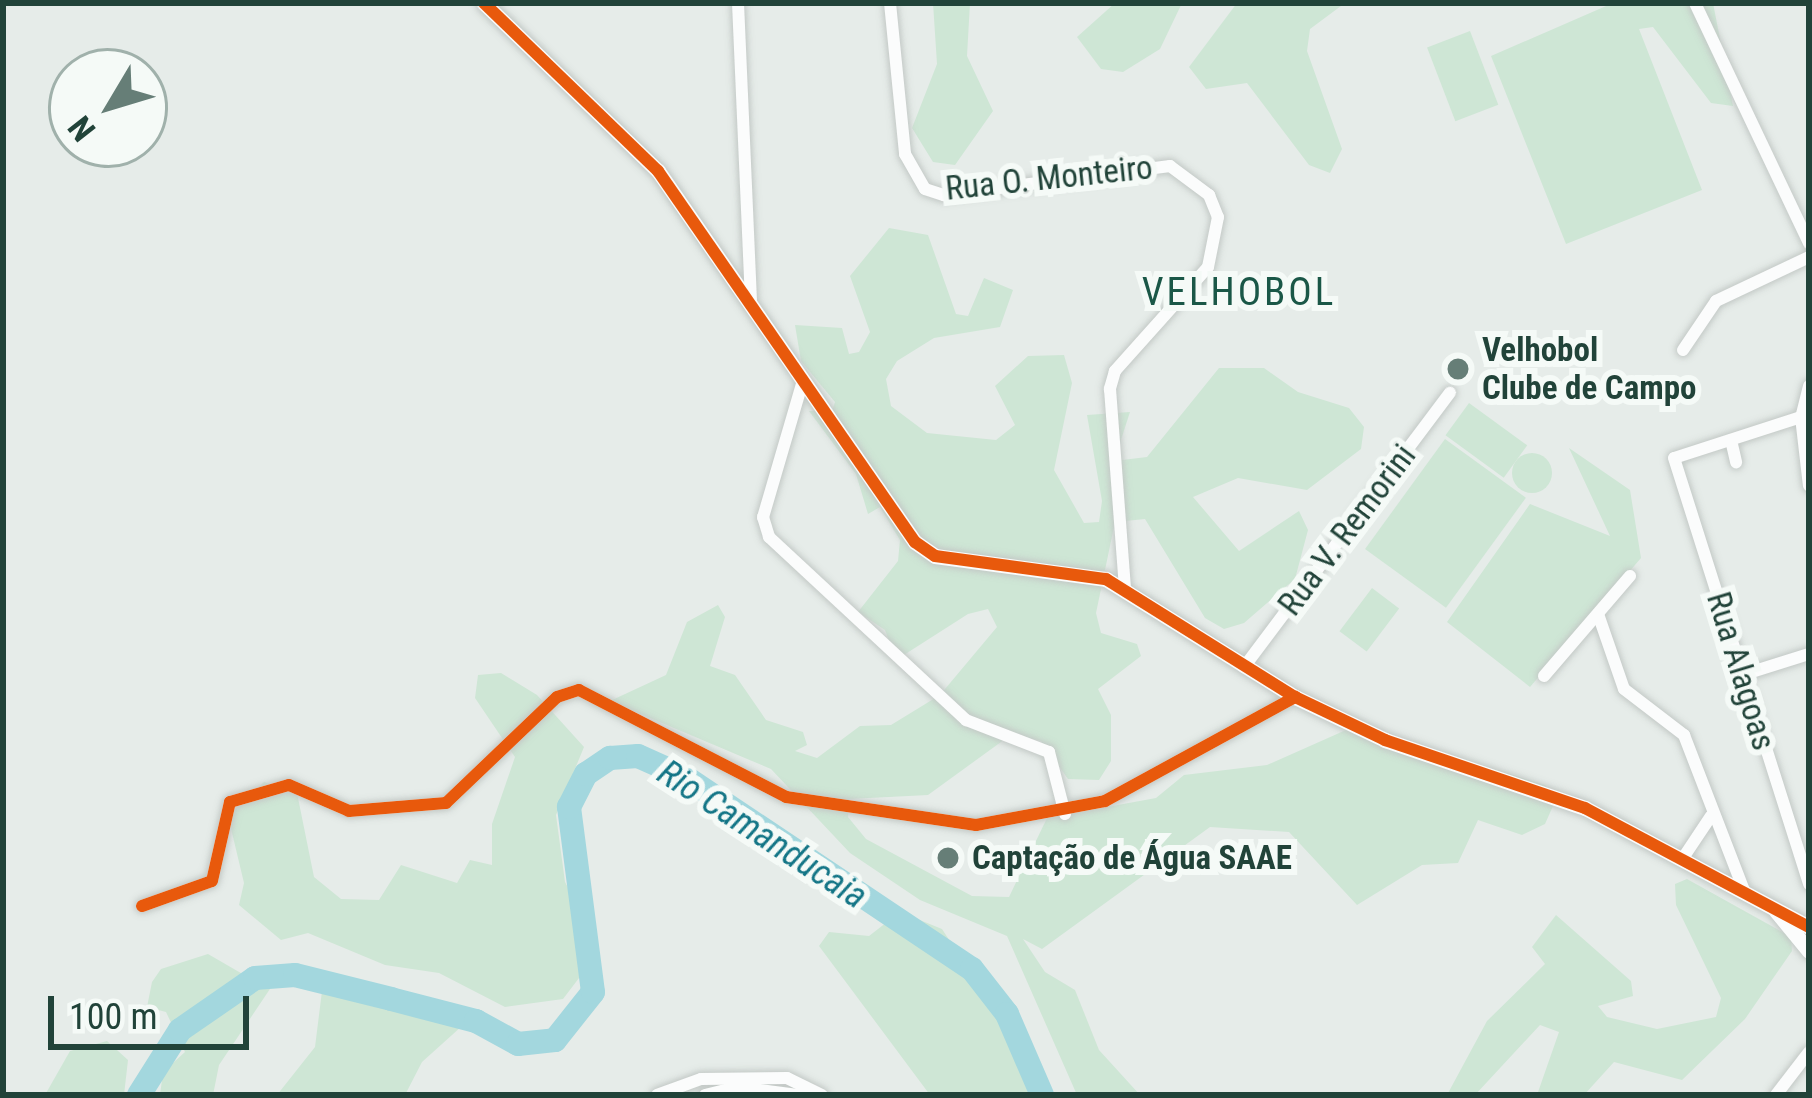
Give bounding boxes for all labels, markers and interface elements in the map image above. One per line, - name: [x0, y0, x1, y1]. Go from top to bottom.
- north arrow: [48, 48, 168, 168]
- text: N: [60, 109, 103, 149]
- street label: Rua O. Monteiro: [944, 147, 1154, 209]
- district label: VELHOBOL: [1142, 269, 1336, 315]
- place label: Velhobol Clube de Campo: [1482, 330, 1696, 408]
- marker: Velhobol Clube de Campo: [1445, 356, 1471, 382]
- street label: Rua V. Remorini: [1270, 437, 1424, 623]
- street label: Rua Alagoas: [1698, 587, 1784, 755]
- water label: Rio Camanducaia: [649, 751, 875, 919]
- place label: Captação de Água SAAE: [972, 838, 1292, 878]
- marker: Captação de Água SAAE: [935, 845, 961, 871]
- scale bar: [54, 972, 255, 1046]
- text: 100 m: [69, 996, 158, 1038]

